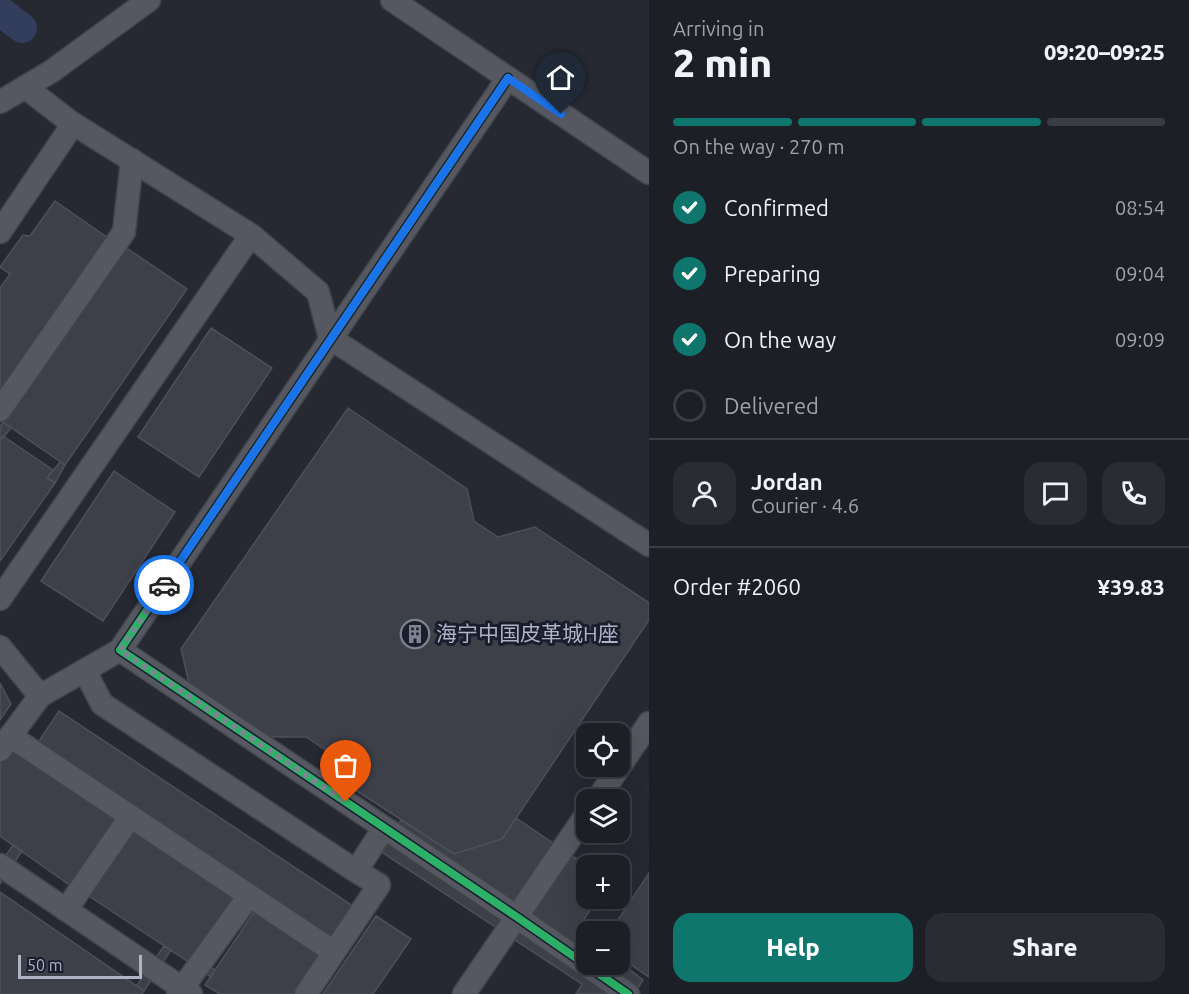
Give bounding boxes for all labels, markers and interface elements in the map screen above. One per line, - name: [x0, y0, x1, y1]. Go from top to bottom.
- text: Arriving in: [673, 17, 764, 40]
- text: 09:20–09:25: [1044, 39, 1165, 64]
- text: 2 min: [673, 41, 772, 84]
- pin: [535, 52, 586, 114]
- icon: home: [544, 61, 577, 94]
- text: On the way · 270 m: [673, 135, 845, 158]
- icon: check: [673, 191, 706, 224]
- text: Confirmed: [724, 195, 829, 220]
- text: 08:54: [1115, 196, 1165, 219]
- icon: check: [673, 257, 706, 290]
- text: Preparing: [724, 261, 821, 286]
- text: 09:04: [1115, 262, 1165, 285]
- icon: check: [673, 323, 706, 356]
- text: On the way: [724, 327, 836, 352]
- text: 09:09: [1115, 328, 1165, 351]
- text: Delivered: [724, 393, 819, 418]
- button: person: [673, 462, 736, 525]
- button: chat: [1024, 462, 1087, 525]
- button: phone: [1102, 462, 1165, 525]
- text: Jordan: [751, 469, 823, 494]
- text: Courier · 4.6: [751, 494, 859, 517]
- courier: [134, 555, 194, 615]
- icon: car: [148, 569, 181, 602]
- text: Order #2060: [673, 574, 801, 599]
- text: ¥39.83: [1098, 574, 1165, 599]
- building icon: 海宁中国皮革城H座: [399, 618, 431, 650]
- place label: 海宁中国皮革城H座: [436, 621, 619, 645]
- map controls: [576, 723, 630, 975]
- button: locate: [576, 723, 630, 777]
- pin: [320, 740, 371, 802]
- icon: bag: [329, 749, 362, 782]
- button: layers: [576, 789, 630, 843]
- button: +: [576, 855, 630, 909]
- button: Help: [673, 913, 913, 982]
- button: Share: [925, 913, 1165, 982]
- button: −: [576, 921, 630, 975]
- scale bar: [18, 952, 142, 980]
- text: 50 m: [27, 956, 63, 974]

